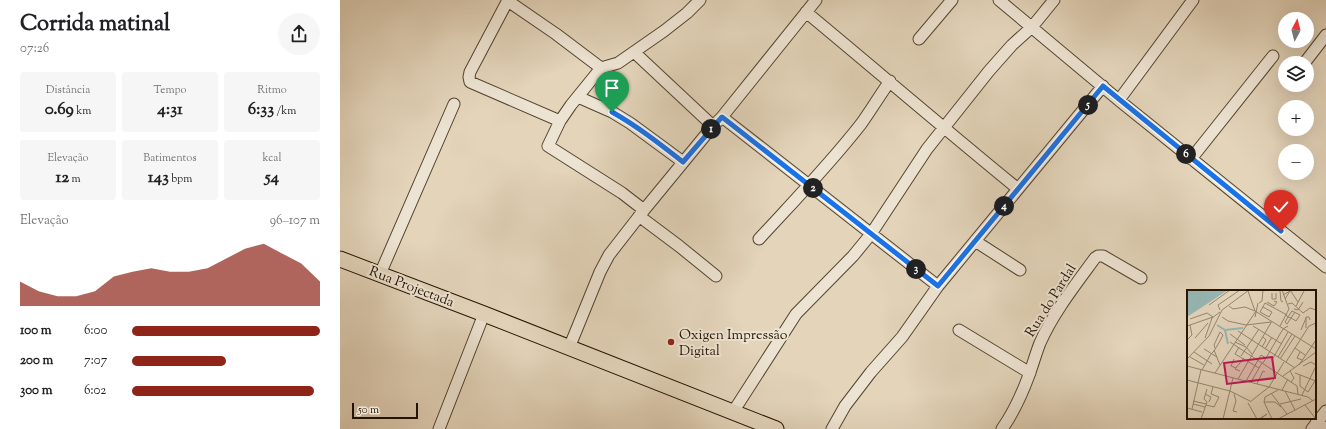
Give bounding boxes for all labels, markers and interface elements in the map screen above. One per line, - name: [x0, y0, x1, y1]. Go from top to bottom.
- text: Corrida matinal: [20, 9, 170, 41]
- north arrow: [1278, 12, 1314, 48]
- map controls: [1278, 12, 1314, 180]
- button: share: [278, 13, 320, 55]
- text: 07:26: [20, 40, 49, 58]
- button: layers: [1278, 56, 1314, 92]
- pin: [595, 71, 629, 112]
- icon: arrive: [601, 77, 623, 99]
- text: Distância: [46, 82, 90, 98]
- text: Tempo: [154, 82, 187, 98]
- text: Ritmo: [257, 82, 287, 98]
- pin: 5: [1078, 95, 1098, 115]
- text: 5: [1086, 97, 1090, 113]
- text: 0.69: [45, 98, 74, 122]
- text: 4:31: [157, 98, 183, 122]
- text: 6:33: [248, 98, 274, 122]
- button: +: [1278, 100, 1314, 136]
- text: km: [74, 103, 91, 119]
- text: /km: [274, 103, 296, 119]
- pin: 1: [701, 119, 721, 139]
- text: 1: [709, 121, 713, 137]
- pin: 6: [1176, 144, 1196, 164]
- button: −: [1278, 144, 1314, 180]
- text: 6: [1183, 146, 1189, 162]
- text: Elevação: [47, 150, 89, 166]
- text: Batimentos: [143, 150, 197, 166]
- text: kcal: [263, 150, 281, 166]
- text: 12: [55, 166, 69, 190]
- text: 143: [148, 166, 169, 190]
- text: 54: [265, 166, 279, 190]
- text: m: [69, 171, 81, 187]
- text: bpm: [169, 171, 192, 187]
- pin: 2: [803, 178, 823, 198]
- text: 2: [810, 180, 816, 196]
- pin: [1264, 190, 1298, 231]
- pin: 4: [994, 196, 1014, 216]
- icon: check: [1270, 196, 1292, 218]
- text: 4: [1001, 198, 1007, 214]
- text: Elevação: [20, 212, 69, 230]
- text: 96–107 m: [270, 212, 320, 230]
- pin: 3: [906, 259, 926, 279]
- street label: Rua do Pardal: [1021, 260, 1082, 342]
- text: 3: [914, 261, 918, 277]
- street label: Rua Projectada: [366, 262, 457, 313]
- inset map: [1187, 290, 1316, 419]
- text: 100 m: [20, 322, 52, 340]
- text: 6:00: [84, 322, 107, 340]
- place label: Oxigen Impressão Digital: [679, 326, 788, 362]
- marker: Oxigen Impressão Digital: [666, 337, 676, 347]
- text: 200 m: [20, 352, 53, 370]
- text: 7:07: [84, 352, 107, 370]
- text: 300 m: [20, 382, 52, 400]
- text: 6:02: [84, 382, 106, 400]
- scale bar: [352, 401, 418, 420]
- text: 50 m: [358, 402, 379, 418]

